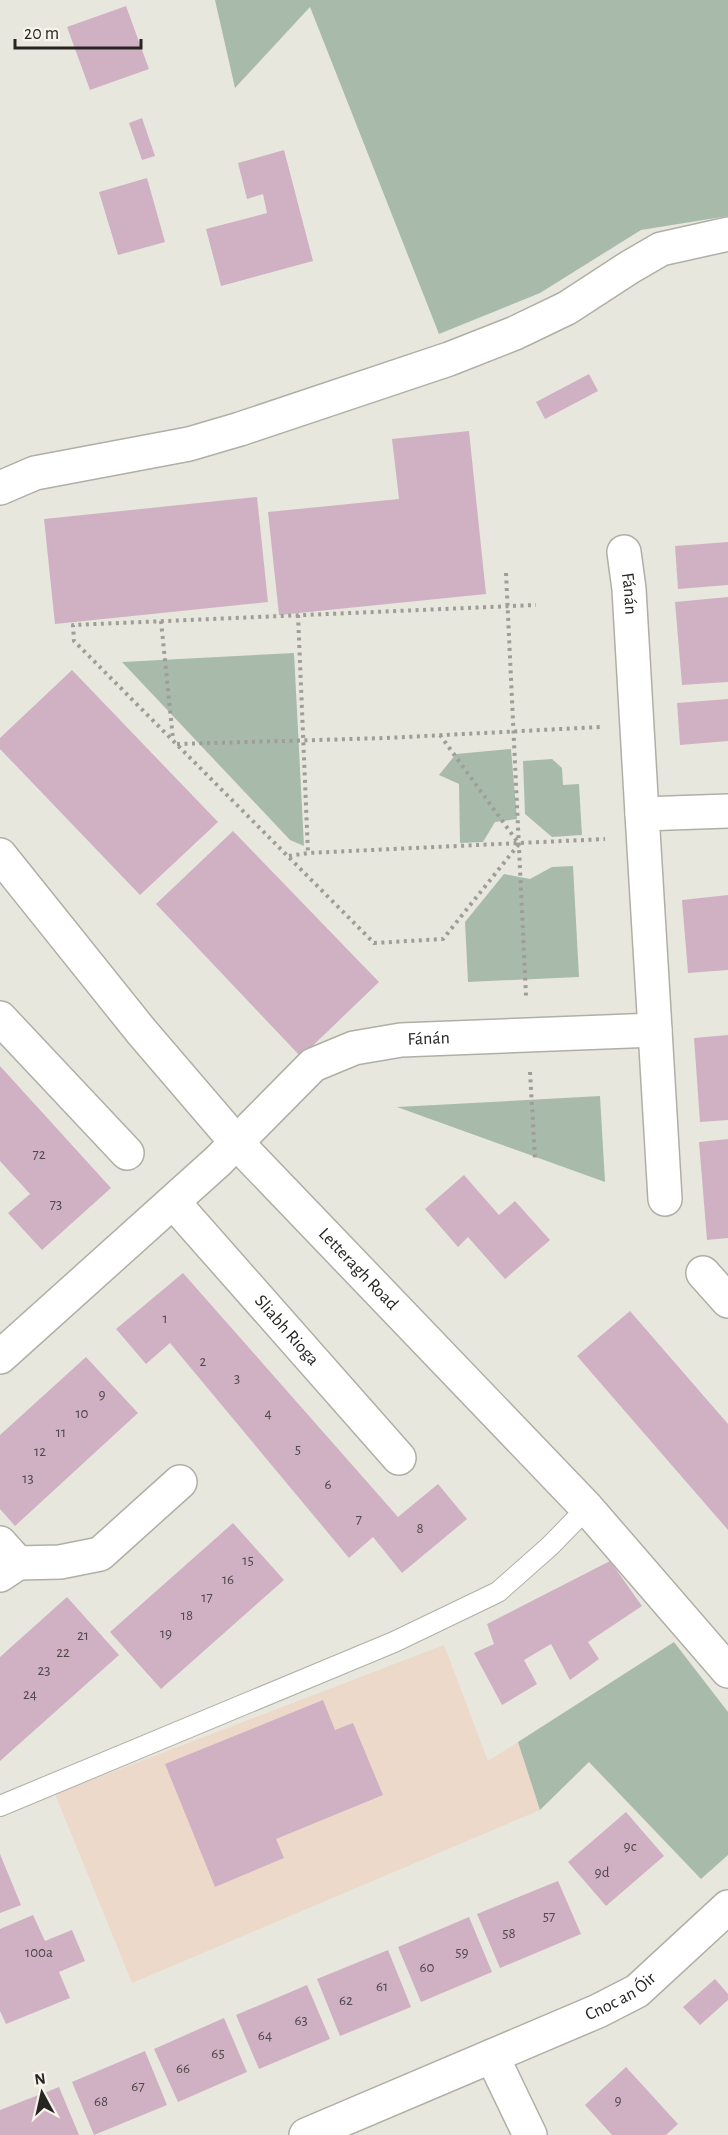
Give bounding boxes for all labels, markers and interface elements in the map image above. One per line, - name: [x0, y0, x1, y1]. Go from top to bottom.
- scale bar: [15, 12, 141, 50]
- text: 20 m: [24, 25, 59, 43]
- street label: Fánán: [618, 572, 639, 615]
- street label: Fánán: [407, 1029, 450, 1049]
- house number: 72: [32, 1147, 46, 1162]
- house number: 73: [50, 1197, 62, 1212]
- street label: Letteragh Road: [315, 1225, 401, 1314]
- street label: Sliabh Rioga: [251, 1292, 322, 1369]
- house number: 1: [162, 1311, 168, 1326]
- house number: 2: [200, 1354, 207, 1369]
- house number: 3: [234, 1371, 240, 1386]
- house number: 9: [98, 1387, 106, 1402]
- house number: 10: [75, 1406, 89, 1421]
- house number: 4: [264, 1406, 272, 1421]
- house number: 11: [56, 1425, 66, 1440]
- house number: 5: [295, 1442, 301, 1457]
- house number: 12: [34, 1444, 46, 1459]
- house number: 13: [22, 1471, 34, 1486]
- house number: 6: [324, 1477, 332, 1492]
- house number: 7: [356, 1512, 362, 1527]
- house number: 8: [416, 1521, 424, 1536]
- house number: 15: [242, 1553, 254, 1568]
- house number: 16: [222, 1572, 234, 1587]
- house number: 17: [201, 1590, 213, 1605]
- house number: 18: [181, 1608, 193, 1623]
- house number: 19: [160, 1626, 172, 1641]
- house number: 21: [77, 1628, 89, 1643]
- house number: 22: [56, 1645, 70, 1660]
- house number: 23: [37, 1663, 51, 1678]
- house number: 24: [23, 1687, 37, 1702]
- house number: 9c: [624, 1839, 637, 1854]
- house number: 9d: [595, 1865, 610, 1880]
- house number: 57: [543, 1909, 555, 1924]
- house number: 58: [502, 1926, 516, 1941]
- house number: 100a: [25, 1945, 53, 1960]
- house number: 59: [455, 1945, 469, 1960]
- house number: 60: [420, 1960, 435, 1975]
- street label: Cnoc an Óir: [583, 1969, 660, 2024]
- house number: 61: [376, 1979, 388, 1994]
- house number: 62: [339, 1993, 353, 2008]
- house number: 63: [294, 2013, 308, 2028]
- house number: 64: [258, 2028, 272, 2043]
- house number: 65: [211, 2046, 225, 2061]
- house number: 66: [176, 2061, 190, 2076]
- north arrow: [12, 2063, 72, 2123]
- text: N: [33, 2070, 47, 2088]
- house number: 67: [131, 2079, 145, 2094]
- house number: 9: [614, 2093, 622, 2108]
- house number: 68: [94, 2094, 108, 2109]

